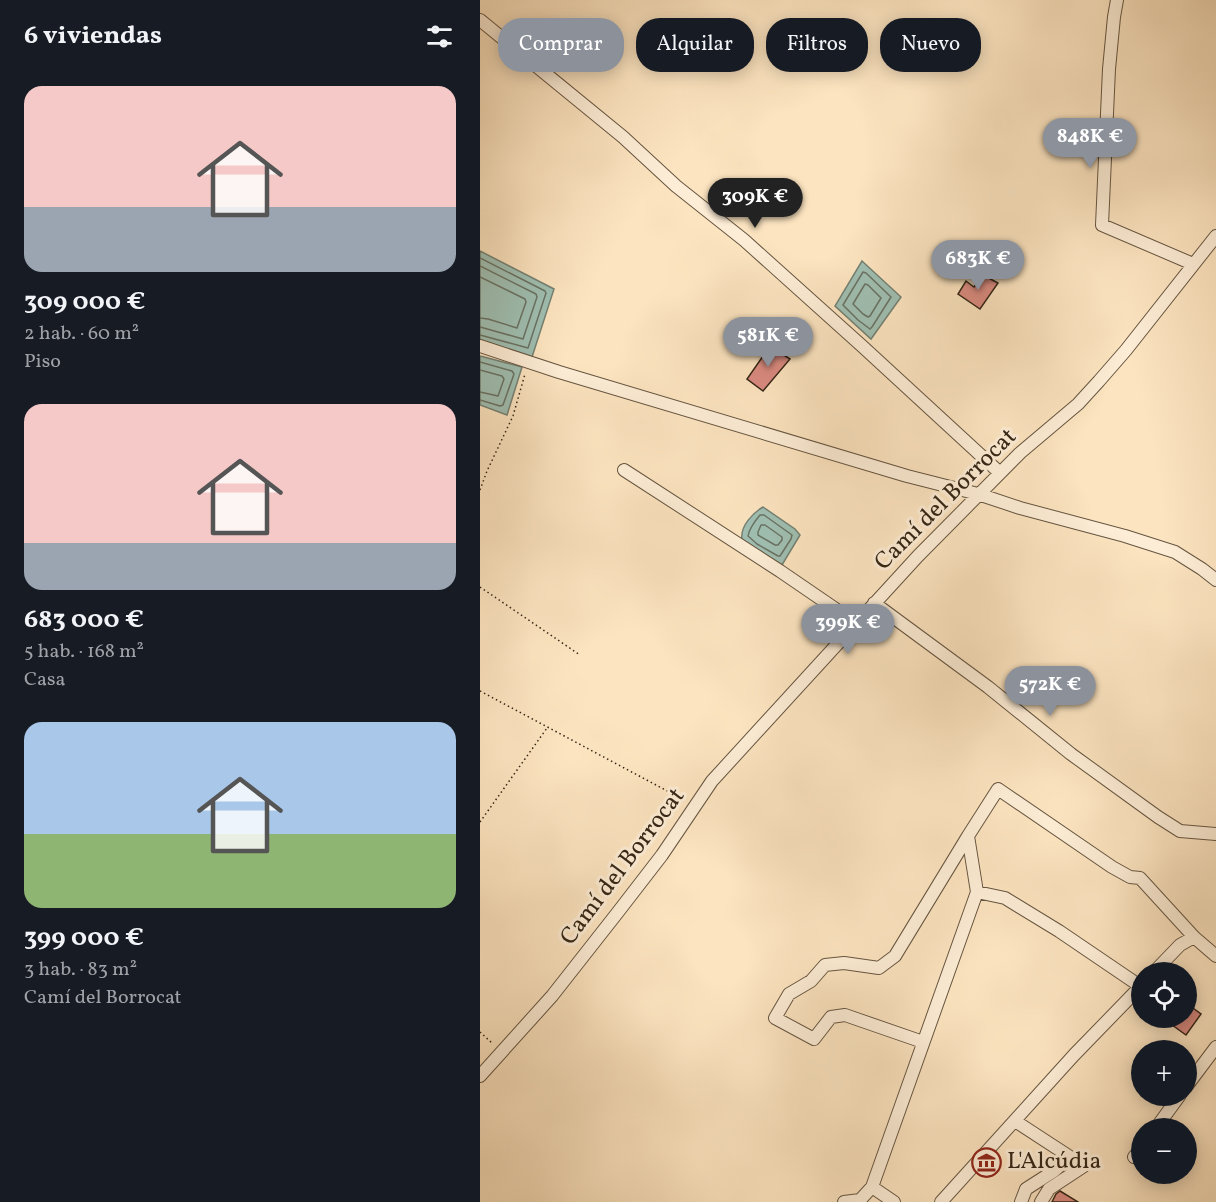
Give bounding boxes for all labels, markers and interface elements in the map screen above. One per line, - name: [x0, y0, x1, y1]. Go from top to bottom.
- text: 6 viviendas: [24, 18, 162, 54]
- chip: Comprar: [498, 18, 624, 72]
- chip: Alquilar: [636, 18, 754, 72]
- chip: Filtros: [766, 18, 868, 72]
- chip: Nuevo: [880, 18, 981, 72]
- icon: filters: [423, 20, 456, 53]
- pin: 848K €: [1041, 118, 1139, 169]
- text: 848K €: [1057, 123, 1123, 151]
- icon: home: [186, 125, 294, 233]
- pin: 309K €: [706, 178, 804, 229]
- text: 309K €: [722, 183, 788, 211]
- pin: 683K €: [929, 240, 1027, 291]
- text: 683K €: [945, 245, 1011, 273]
- text: 309 000 €: [24, 284, 145, 320]
- pin: 581K €: [719, 317, 817, 368]
- text: 2 hab. · 60 m²: [24, 320, 139, 348]
- text: 581K €: [737, 322, 799, 350]
- text: Piso: [24, 348, 61, 376]
- street label: Camí del Borrocat: [867, 421, 1025, 579]
- icon: home: [186, 443, 294, 551]
- text: 683 000 €: [24, 602, 144, 638]
- pin: 399K €: [799, 604, 897, 655]
- text: 399K €: [815, 609, 881, 637]
- text: 5 hab. · 168 m²: [24, 638, 144, 666]
- text: Casa: [24, 666, 66, 694]
- pin: 572K €: [1001, 666, 1099, 717]
- text: 572K €: [1019, 671, 1081, 699]
- icon: home: [186, 761, 294, 869]
- street label: Camí del Borrocat: [553, 781, 693, 953]
- text: 399 000 €: [24, 920, 144, 956]
- text: 3 hab. · 83 m²: [24, 956, 137, 984]
- map controls: [1131, 962, 1197, 1184]
- button: locate: [1131, 962, 1197, 1028]
- text: Camí del Borrocat: [24, 984, 182, 1012]
- button: +: [1131, 1040, 1197, 1106]
- button: −: [1131, 1118, 1197, 1184]
- place label: L'Alcúdia: [1007, 1145, 1101, 1179]
- museum icon: L'Alcúdia: [970, 1146, 1002, 1178]

